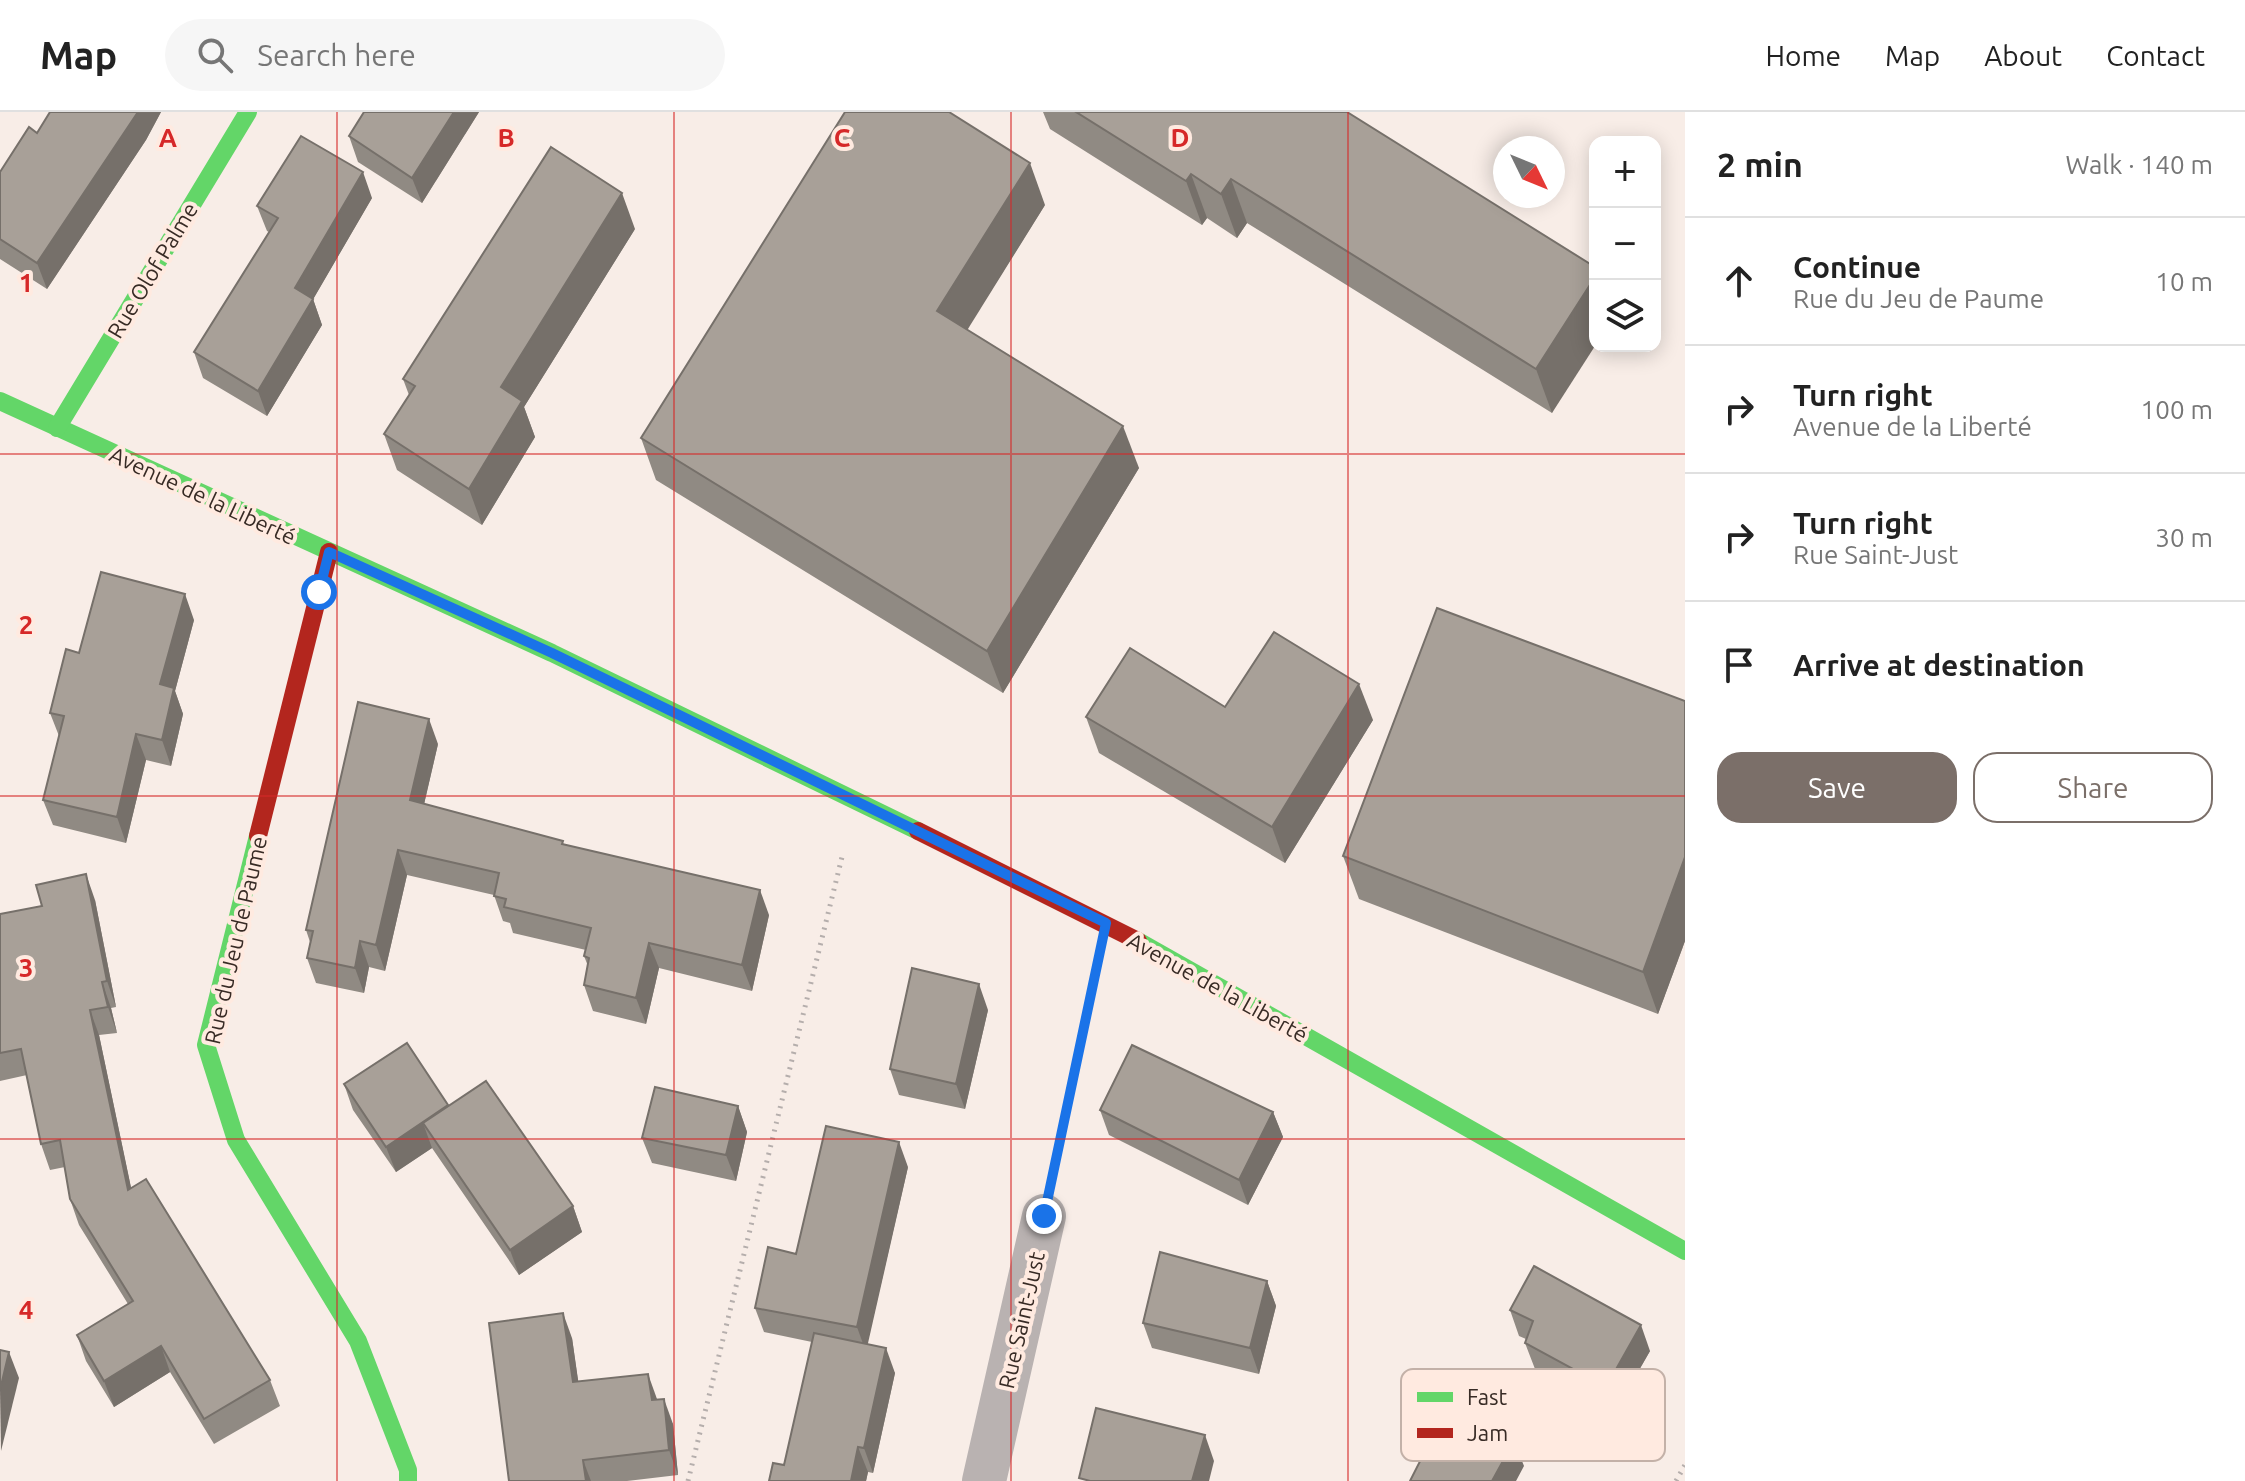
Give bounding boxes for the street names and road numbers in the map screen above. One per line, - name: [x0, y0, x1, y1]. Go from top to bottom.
- street label: Rue Olof Palme: [102, 198, 202, 342]
- street label: Avenue de la Liberté: [106, 441, 300, 549]
- street label: Rue du Jeu de Paume: [199, 834, 271, 1046]
- street label: Avenue de la Liberté: [1124, 927, 1312, 1047]
- street label: Rue Saint-Just: [993, 1249, 1049, 1391]

